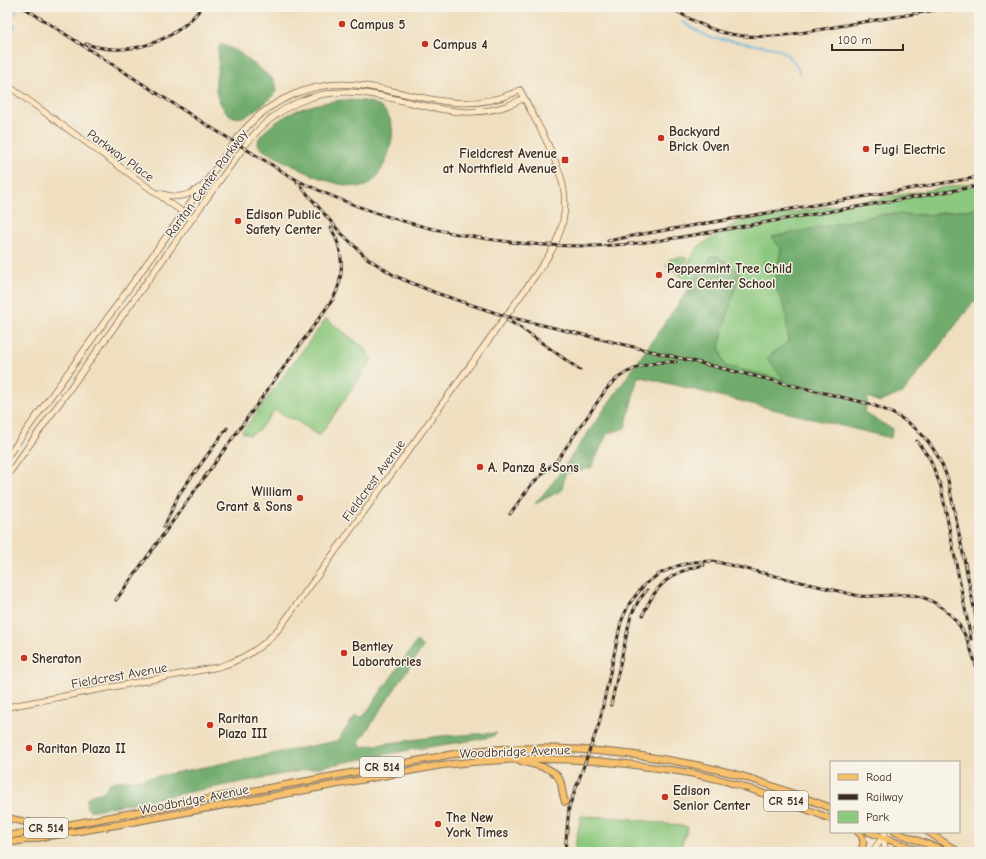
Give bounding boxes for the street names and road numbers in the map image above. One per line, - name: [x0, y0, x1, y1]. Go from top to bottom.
- street label: Parkway Place: [84, 126, 157, 185]
- street label: Raritan Center Parkway: [162, 126, 251, 240]
- street label: Fieldcrest Avenue: [339, 436, 408, 524]
- street label: Fieldcrest Avenue: [70, 660, 169, 691]
- street label: Woodbridge Avenue: [459, 742, 571, 761]
- road number: CR 514: [360, 757, 404, 777]
- street label: Woodbridge Avenue: [138, 781, 250, 817]
- road number: CR 514: [764, 791, 808, 811]
- road number: CR 514: [24, 818, 68, 838]

